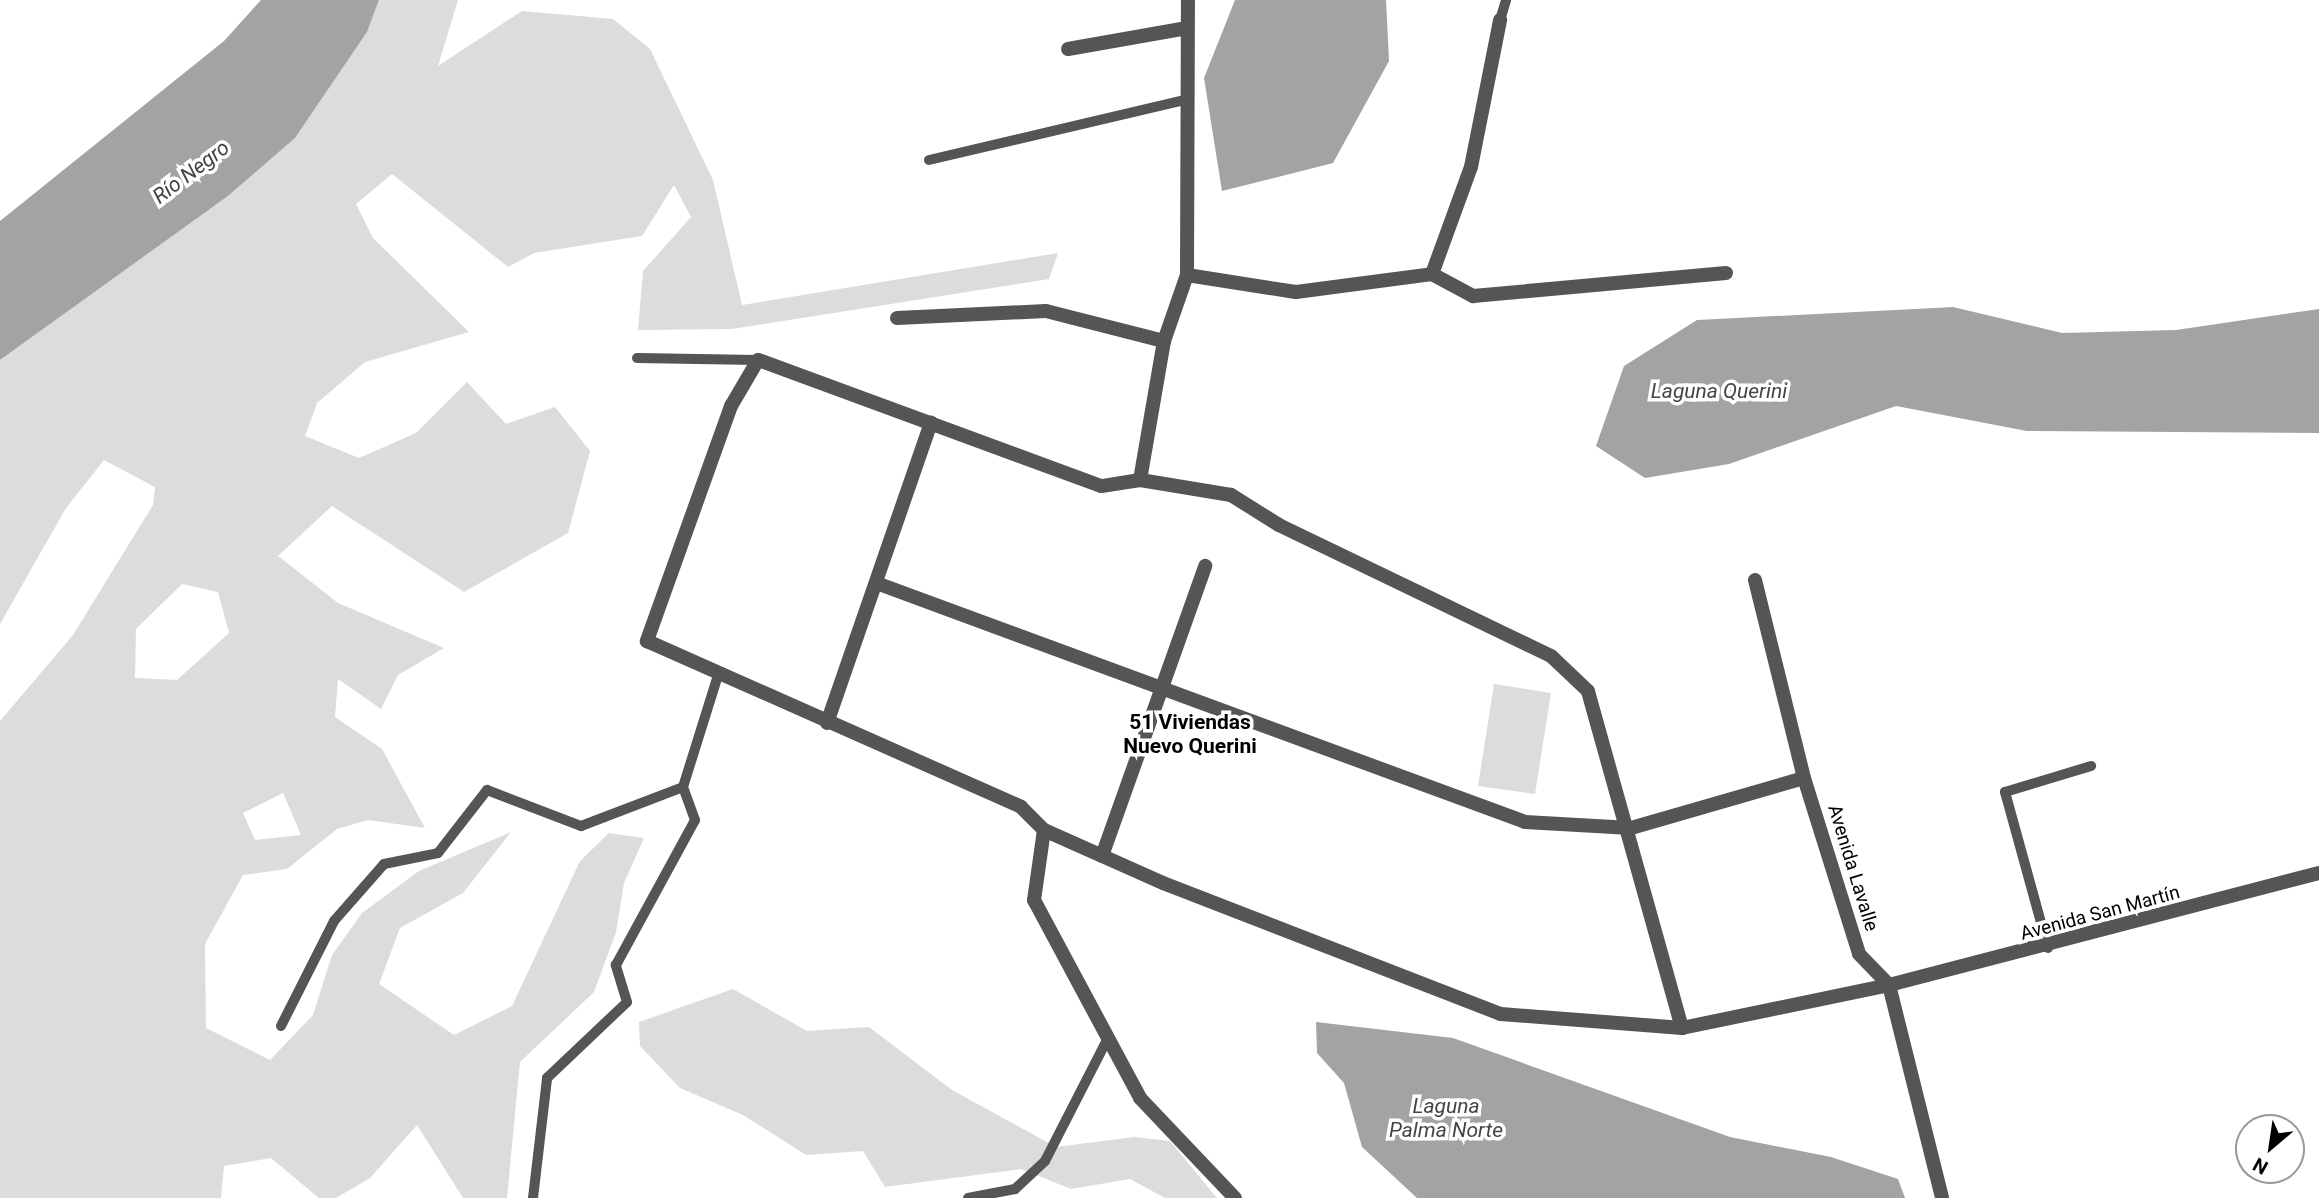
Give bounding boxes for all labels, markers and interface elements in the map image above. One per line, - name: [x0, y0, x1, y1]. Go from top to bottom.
- water label: Río Negro: [148, 135, 234, 209]
- water label: Laguna Querini: [1651, 378, 1787, 404]
- district label: 51 Viviendas Nuevo Querini: [1123, 709, 1257, 759]
- street label: Avenida Lavalle: [1823, 802, 1883, 934]
- street label: Avenida San Martín: [2018, 881, 2182, 945]
- water label: Laguna Palma Norte: [1389, 1093, 1503, 1143]
- north arrow: [2235, 1114, 2305, 1184]
- text: N: [2249, 1153, 2272, 1179]

